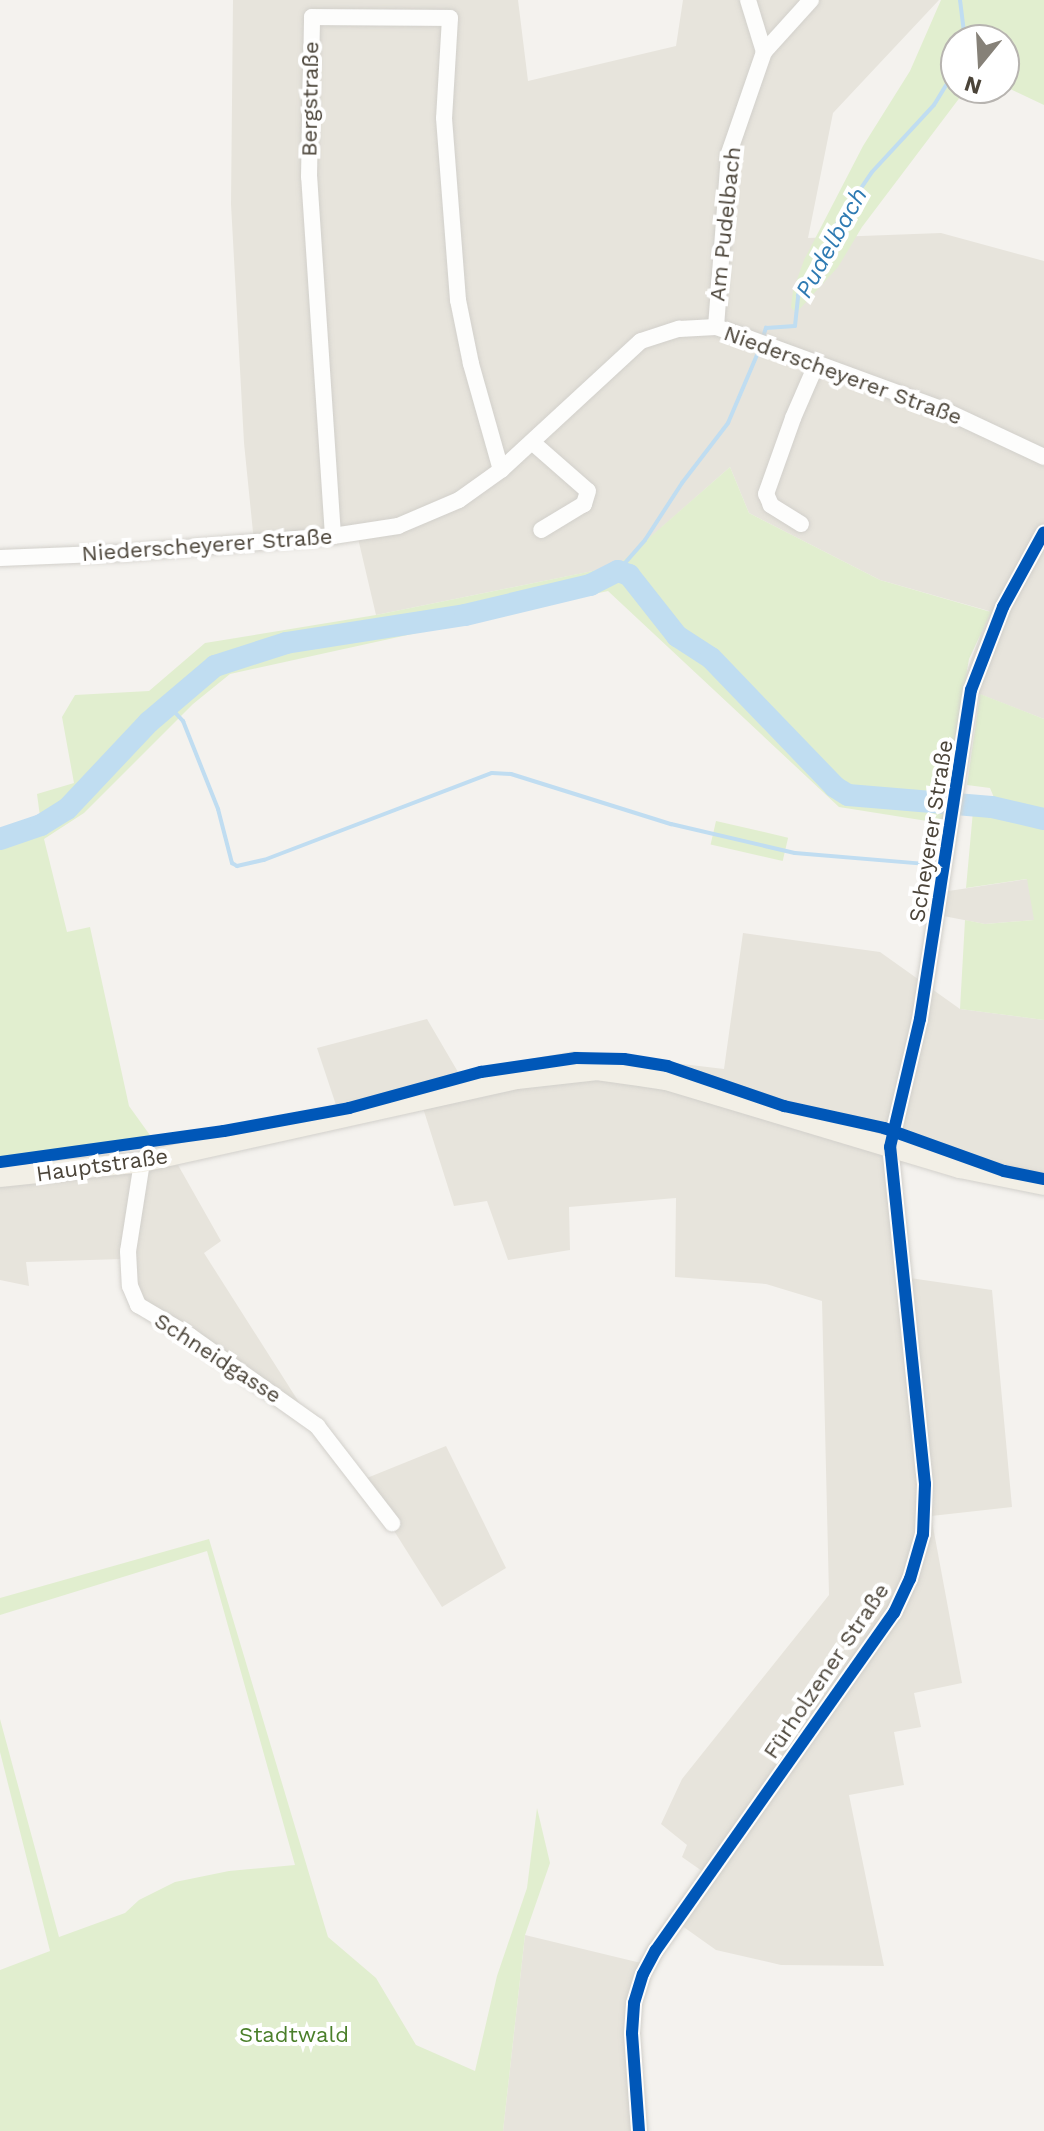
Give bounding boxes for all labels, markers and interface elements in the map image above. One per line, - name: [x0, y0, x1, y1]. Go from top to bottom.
- north arrow: [940, 24, 1020, 104]
- street label: Bergstraße: [296, 41, 324, 157]
- text: N: [961, 71, 985, 100]
- street label: Am Pudelbach: [704, 145, 746, 303]
- water label: Pudelbach: [790, 183, 874, 303]
- street label: Niederscheyerer Straße: [720, 320, 966, 430]
- street label: Niederscheyerer Straße: [80, 523, 334, 567]
- street label: Scheyerer Straße: [904, 738, 958, 924]
- street label: Hauptstraße: [34, 1143, 170, 1187]
- street label: Schneidgasse: [150, 1307, 286, 1409]
- street label: Fürholzener Straße: [757, 1578, 895, 1764]
- park label: Stadtwald: [239, 2022, 349, 2048]

